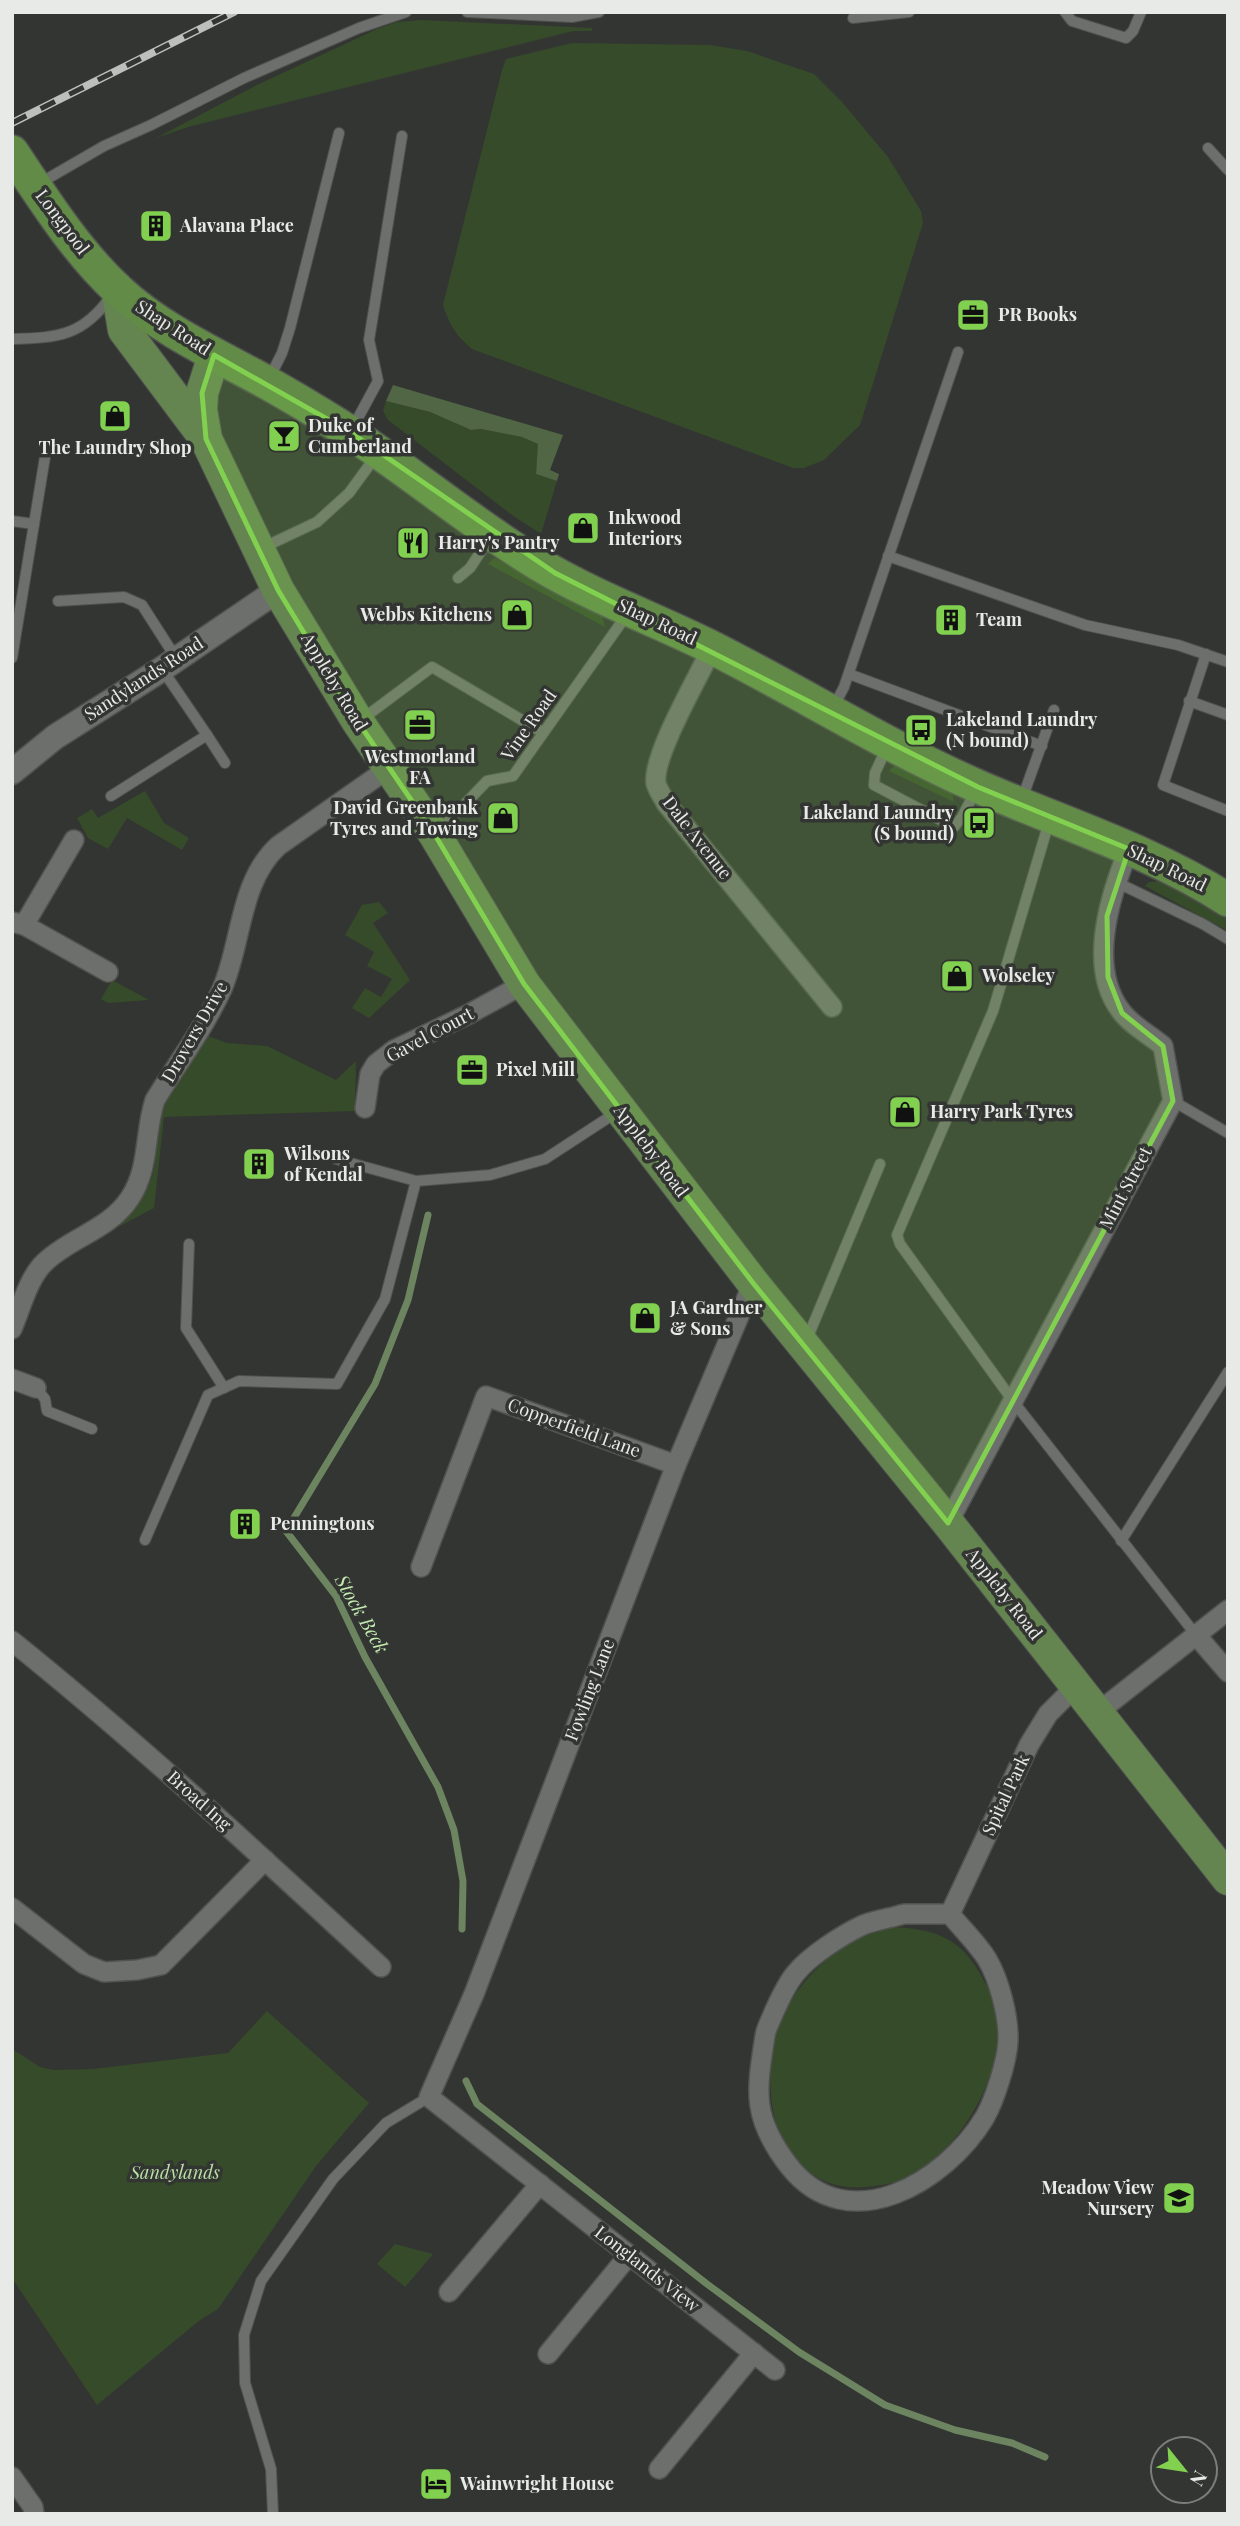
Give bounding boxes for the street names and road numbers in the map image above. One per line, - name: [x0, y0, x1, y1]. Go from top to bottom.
- street label: Longpool: [30, 184, 95, 259]
- street label: Shap Road: [131, 294, 216, 361]
- street label: Shap Road: [614, 592, 702, 650]
- street label: Appleby Road: [296, 627, 374, 735]
- street label: Sandylands Road: [79, 630, 208, 726]
- street label: Vine Road: [494, 684, 562, 765]
- street label: Dale Avenue: [658, 791, 738, 884]
- street label: Shap Road: [1124, 838, 1211, 897]
- street label: Drovers Drive: [156, 977, 233, 1086]
- street label: Gavel Court: [382, 1001, 478, 1067]
- street label: Appleby Road: [608, 1098, 695, 1202]
- street label: Mint Street: [1093, 1141, 1157, 1233]
- street label: Copperfield Lane: [505, 1392, 644, 1462]
- street label: Appleby Road: [961, 1542, 1049, 1645]
- street label: Fowling Lane: [559, 1635, 620, 1744]
- street label: Spital Park: [976, 1750, 1034, 1839]
- street label: Broad Ing: [162, 1765, 237, 1836]
- street label: Longlands View: [590, 2220, 705, 2317]

